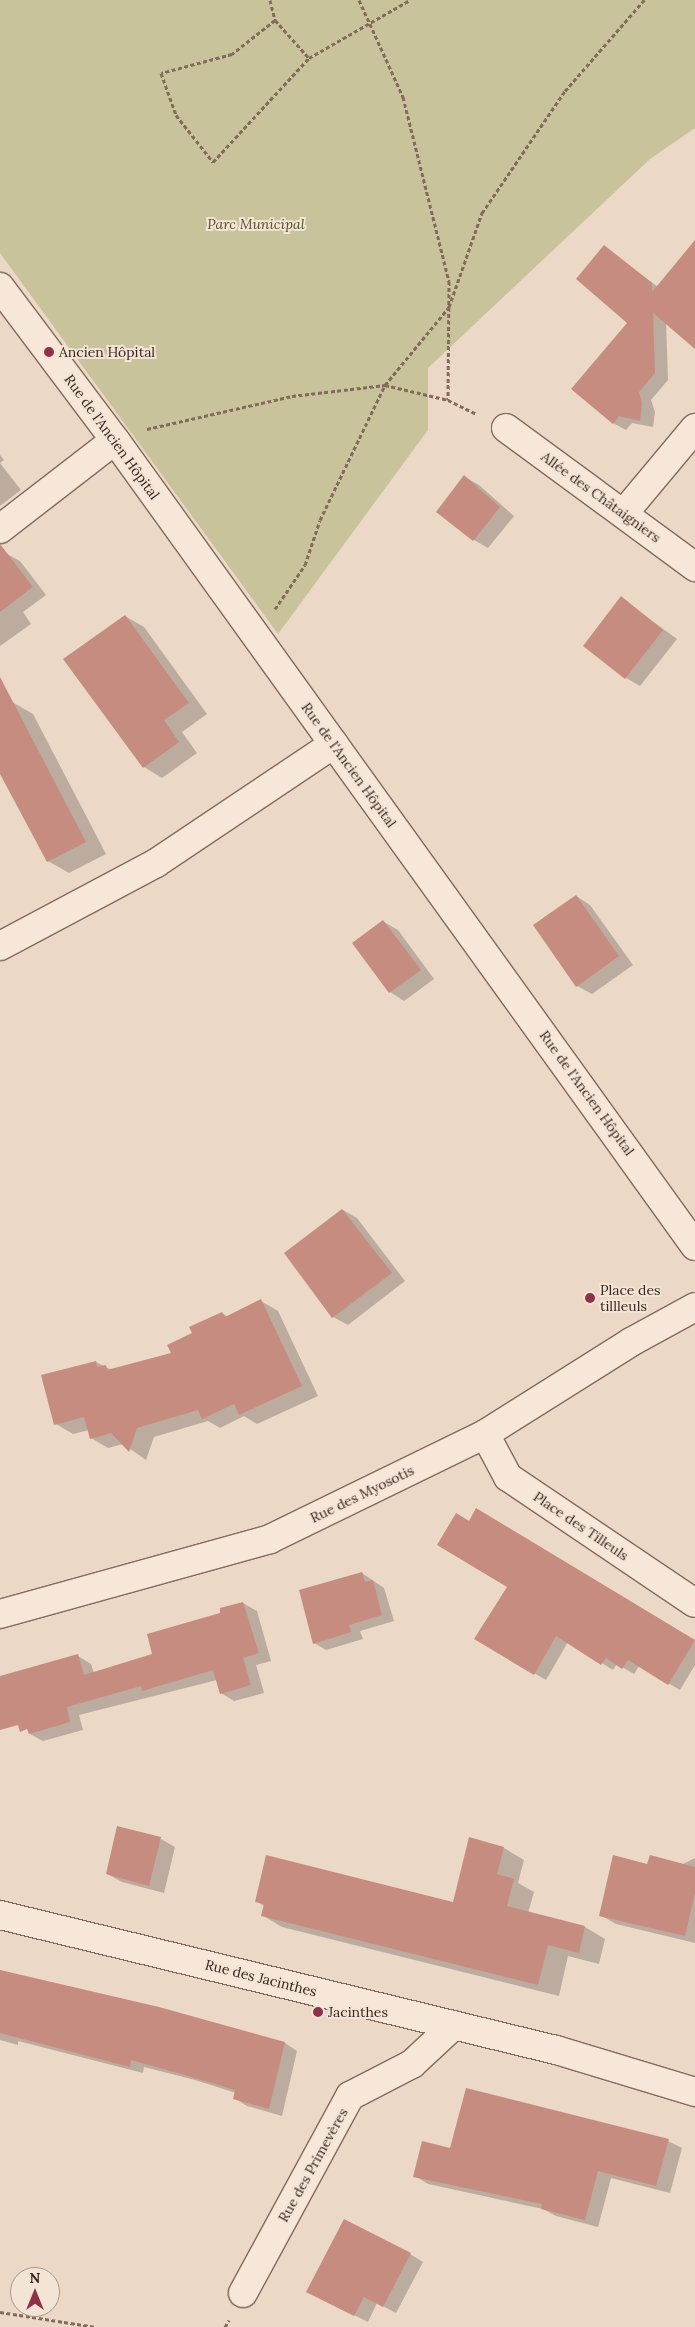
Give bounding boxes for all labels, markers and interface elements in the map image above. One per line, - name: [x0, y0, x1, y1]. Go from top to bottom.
- park label: Parc Municipal: [207, 216, 305, 232]
- place label: Ancien Hôpital: [59, 344, 155, 360]
- marker: Ancien Hôpital: [43, 346, 55, 358]
- street label: Rue de l'Ancien Hôpital: [61, 371, 163, 503]
- street label: Allée des Châtaigniers: [538, 448, 664, 546]
- street label: Rue de l'Ancien Hôpital: [298, 699, 400, 831]
- street label: Rue de l'Ancien Hôpital: [536, 1027, 638, 1159]
- place label: Place des tillleuls: [600, 1282, 661, 1314]
- marker: Place des tillleuls: [584, 1292, 596, 1304]
- street label: Rue des Myosotis: [307, 1462, 417, 1526]
- street label: Place des Tilleuls: [530, 1488, 632, 1564]
- street label: Rue des Jacinthes: [203, 1956, 319, 2000]
- place label: Jacinthes: [328, 2004, 388, 2020]
- marker: Jacinthes: [312, 2006, 324, 2018]
- street label: Rue des Primevères: [275, 2105, 351, 2225]
- north arrow: [10, 2267, 60, 2317]
- text: N: [30, 2269, 40, 2287]

